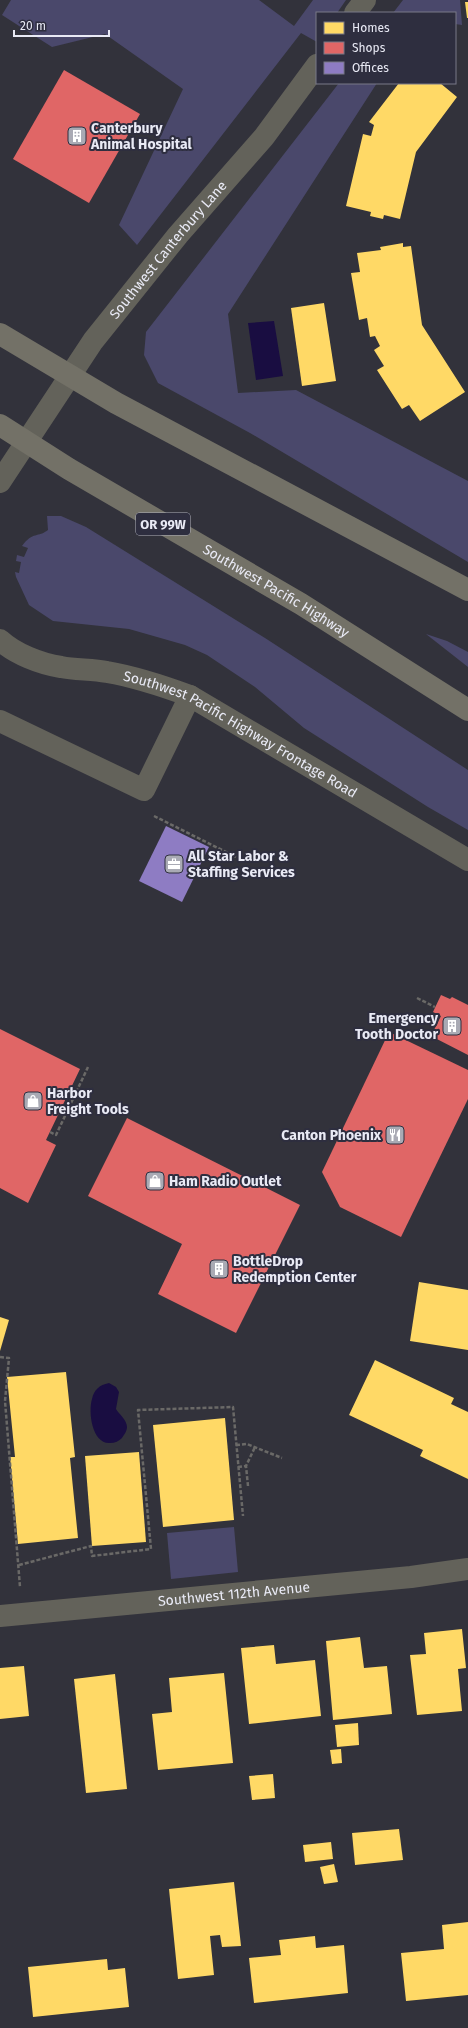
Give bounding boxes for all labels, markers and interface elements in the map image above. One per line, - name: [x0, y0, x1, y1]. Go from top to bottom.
- scale bar: [14, 12, 109, 38]
- legend: [316, 12, 456, 84]
- text: 20 m: [20, 19, 46, 33]
- text: Homes: [352, 21, 390, 35]
- text: Shops: [352, 41, 386, 55]
- text: Offices: [352, 61, 389, 75]
- place label: Canterbury Animal Hospital: [90, 120, 192, 153]
- building icon: Canterbury Animal Hospital: [66, 125, 88, 147]
- street label: Southwest Canterbury Lane: [106, 177, 231, 323]
- road number: OR 99W: [136, 513, 190, 535]
- street label: Southwest Pacific Highway: [200, 541, 352, 641]
- street label: Southwest Pacific Highway Frontage Road: [122, 668, 360, 802]
- place label: All Star Labor & Staffing Services: [187, 848, 295, 881]
- office icon: All Star Labor & Staffing Services: [163, 853, 185, 875]
- place label: Emergency Tooth Doctor: [355, 1010, 439, 1043]
- building icon: Emergency Tooth Doctor: [441, 1015, 463, 1037]
- place label: Harbor Freight Tools: [47, 1085, 129, 1118]
- shop icon: Harbor Freight Tools: [22, 1090, 44, 1112]
- restaurant icon: Canton Phoenix: [384, 1124, 406, 1146]
- place label: Canton Phoenix: [281, 1127, 382, 1144]
- shop icon: Ham Radio Outlet: [144, 1170, 166, 1192]
- place label: Ham Radio Outlet: [169, 1173, 282, 1190]
- place label: BottleDrop Redemption Center: [233, 1253, 357, 1286]
- building icon: BottleDrop Redemption Center: [208, 1258, 230, 1280]
- street label: Southwest 112th Avenue: [157, 1579, 311, 1610]

